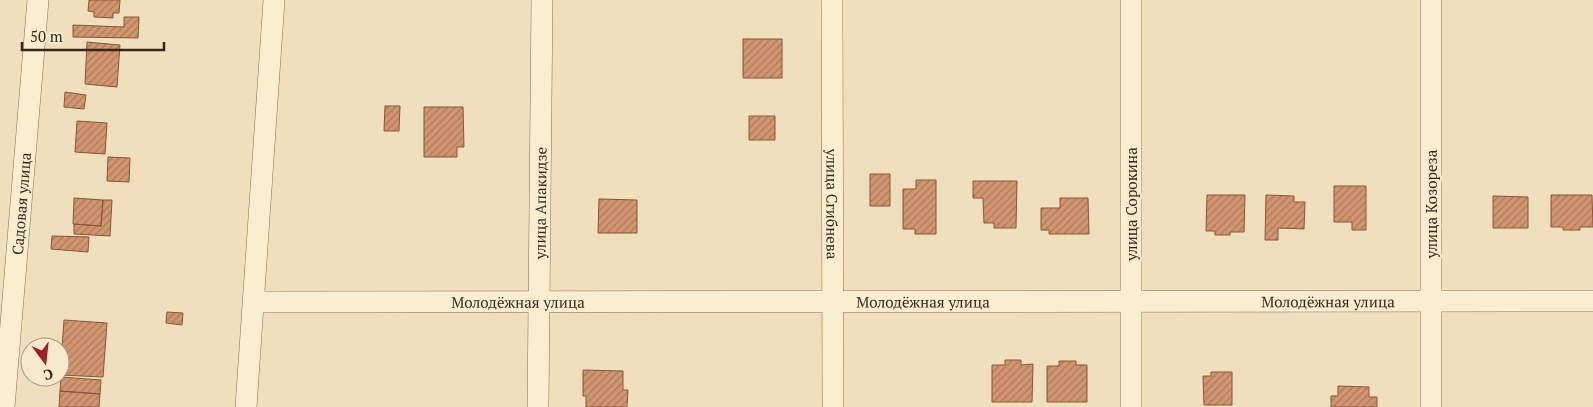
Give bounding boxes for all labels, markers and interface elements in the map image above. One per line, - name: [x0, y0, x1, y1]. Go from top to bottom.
- scale bar: [22, 20, 165, 52]
- text: 50 m: [30, 26, 63, 46]
- street label: улица Апакидзе: [529, 147, 551, 260]
- street label: улица Сорокина: [1121, 147, 1141, 262]
- street label: улица Сгибнева: [822, 148, 843, 260]
- street label: улица Козореза: [1421, 149, 1441, 259]
- street label: Садовая улица: [7, 151, 35, 256]
- street label: Молодёжная улица: [856, 291, 990, 312]
- street label: Молодёжная улица: [1261, 291, 1395, 311]
- street label: Молодёжная улица: [451, 292, 585, 312]
- north arrow: [20, 337, 70, 387]
- text: С: [42, 365, 55, 385]

